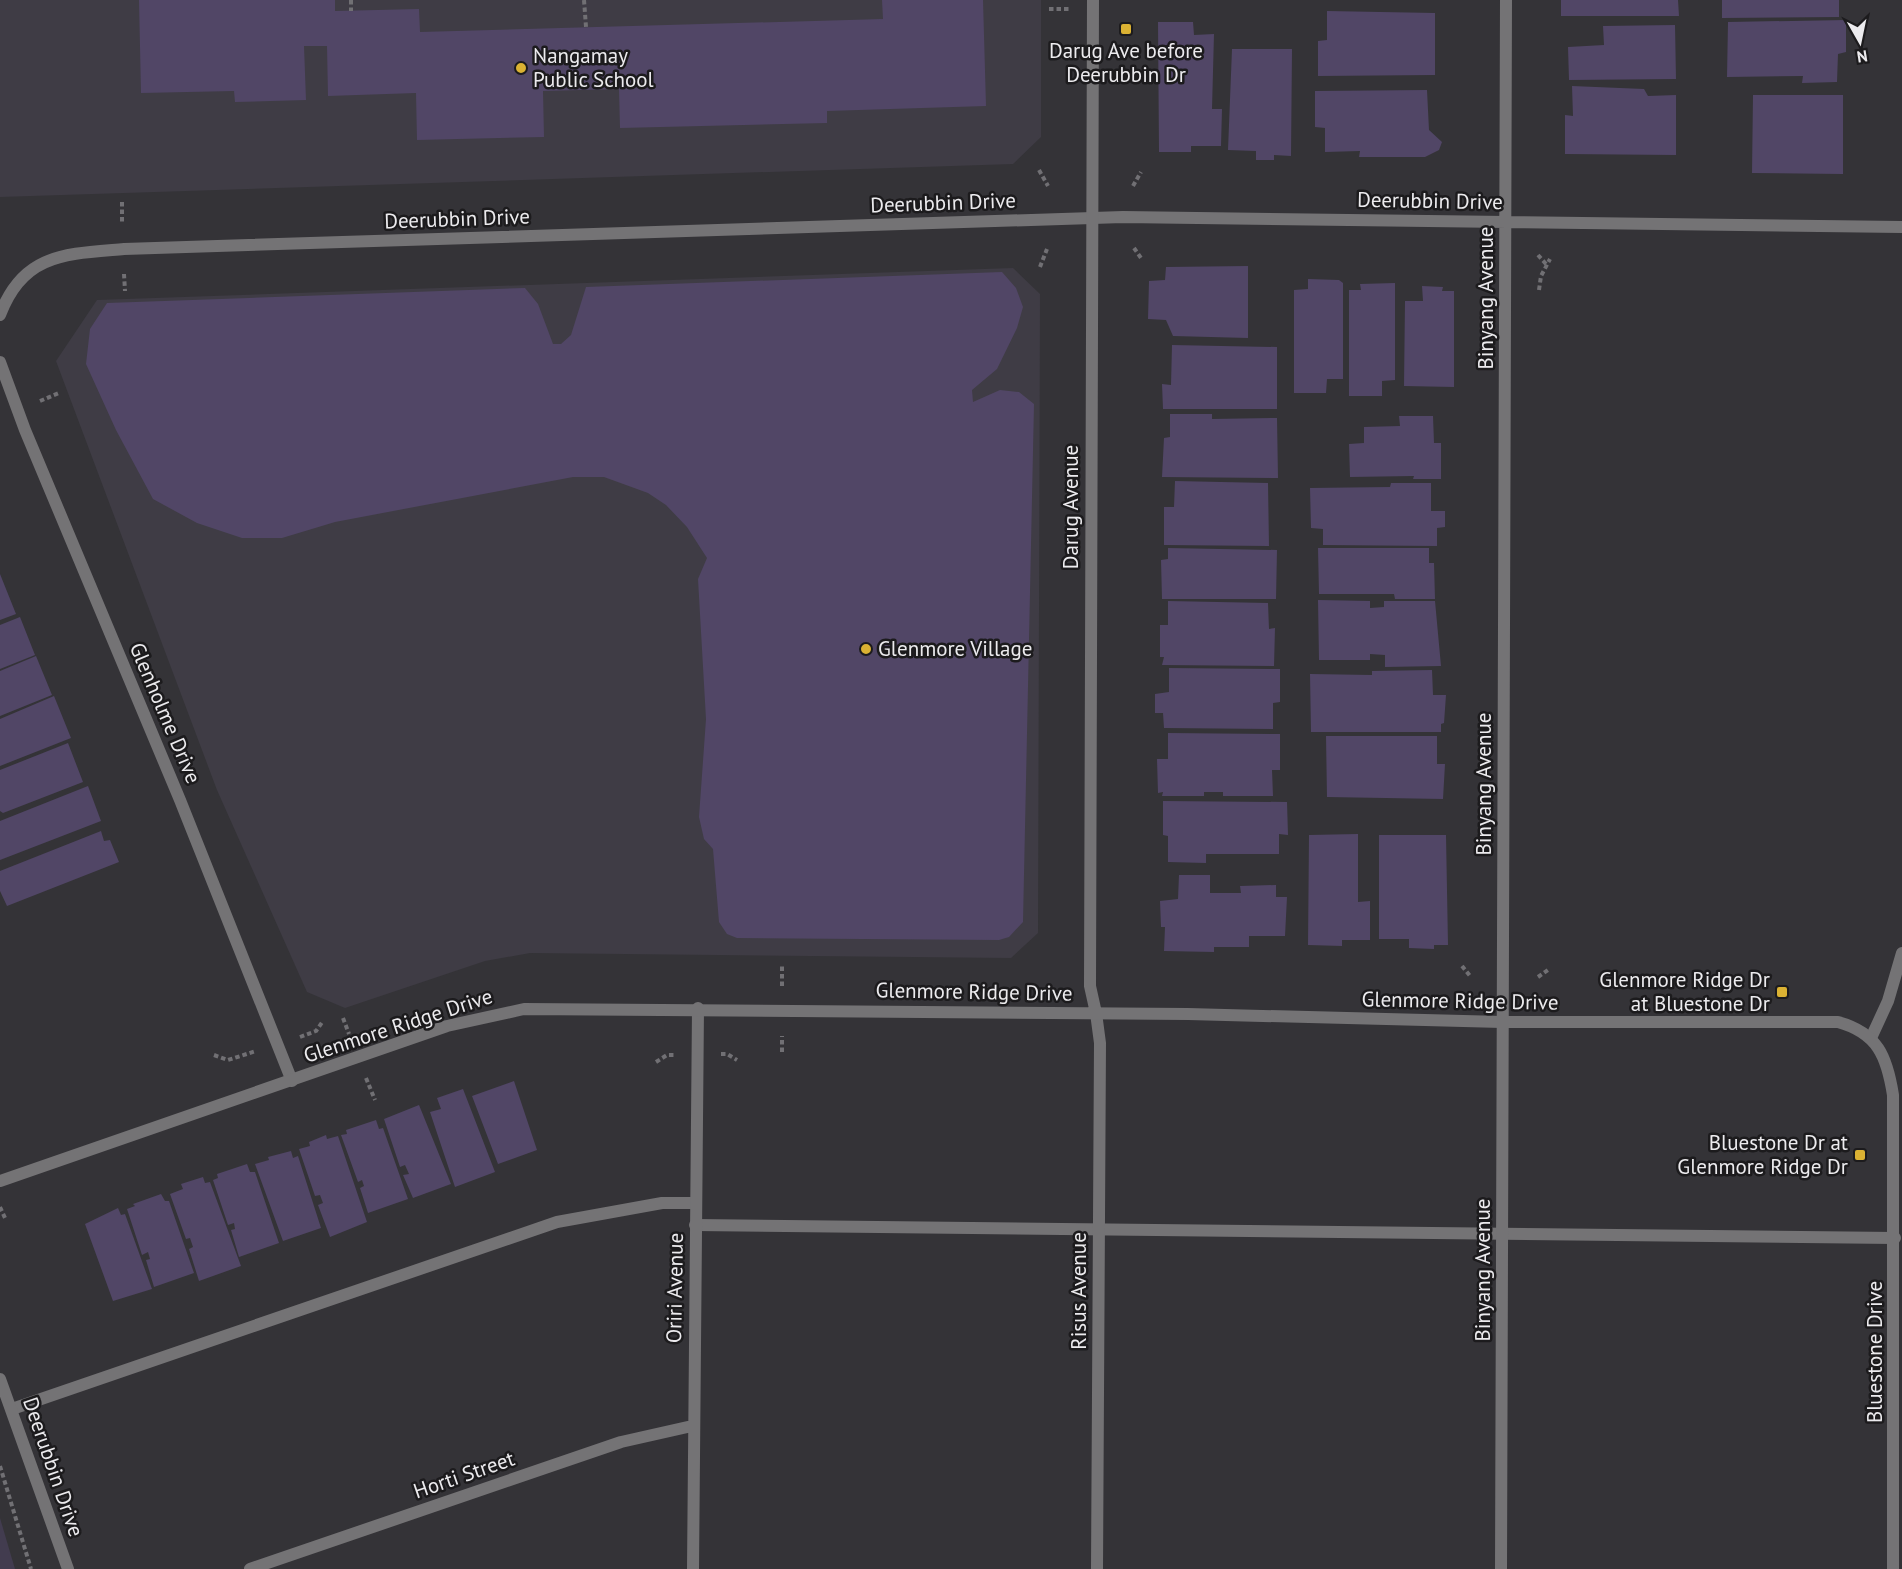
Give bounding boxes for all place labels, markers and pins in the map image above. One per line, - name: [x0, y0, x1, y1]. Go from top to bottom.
- marker: Darug Ave before Deerubbin Dr: [1119, 22, 1133, 36]
- place label: Darug Ave before Deerubbin Dr: [1049, 37, 1203, 88]
- place label: Nangamay Public School: [533, 42, 654, 93]
- marker: Nangamay Public School: [514, 61, 528, 75]
- place label: Glenmore Village: [878, 635, 1032, 662]
- marker: Glenmore Village: [859, 642, 873, 656]
- place label: Glenmore Ridge Dr at Bluestone Dr: [1599, 966, 1770, 1017]
- marker: Glenmore Ridge Dr at Bluestone Dr: [1775, 985, 1789, 999]
- place label: Bluestone Dr at Glenmore Ridge Dr: [1677, 1129, 1848, 1180]
- marker: Bluestone Dr at Glenmore Ridge Dr: [1853, 1148, 1867, 1162]

